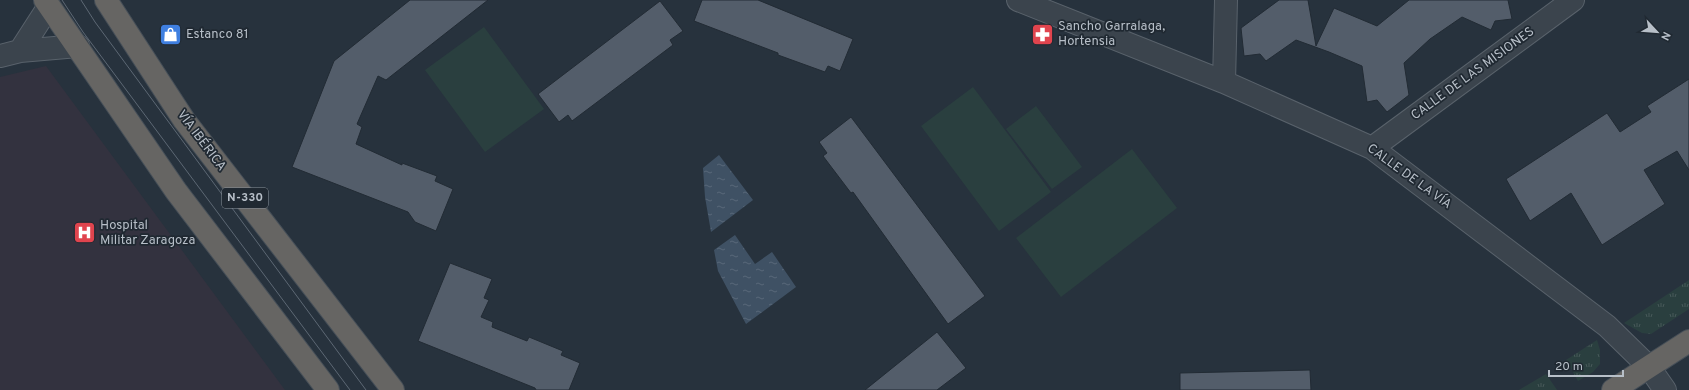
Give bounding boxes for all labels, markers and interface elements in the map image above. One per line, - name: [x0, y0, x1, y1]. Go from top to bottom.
- north arrow: [1637, 12, 1677, 52]
- place label: Sancho Garralaga, Hortensia: [1058, 19, 1165, 50]
- pharmacy icon: Sancho Garralaga, Hortensia: [1029, 21, 1055, 47]
- shop icon: Estanco 81: [158, 22, 184, 48]
- street label: CALLE DE LAS MISIONES: [1408, 24, 1538, 124]
- place label: Estanco 81: [186, 27, 249, 43]
- text: N: [1657, 29, 1673, 43]
- street label: VÍA IBÉRICA: [173, 106, 231, 175]
- street label: CALLE DE LA VÍA: [1364, 139, 1456, 213]
- road number: N-330: [222, 188, 268, 208]
- place label: Hospital Militar Zaragoza: [100, 218, 195, 249]
- hospital icon: Hospital Militar Zaragoza: [72, 220, 98, 246]
- scale bar: [1549, 352, 1623, 378]
- text: 20 m: [1555, 359, 1583, 375]

